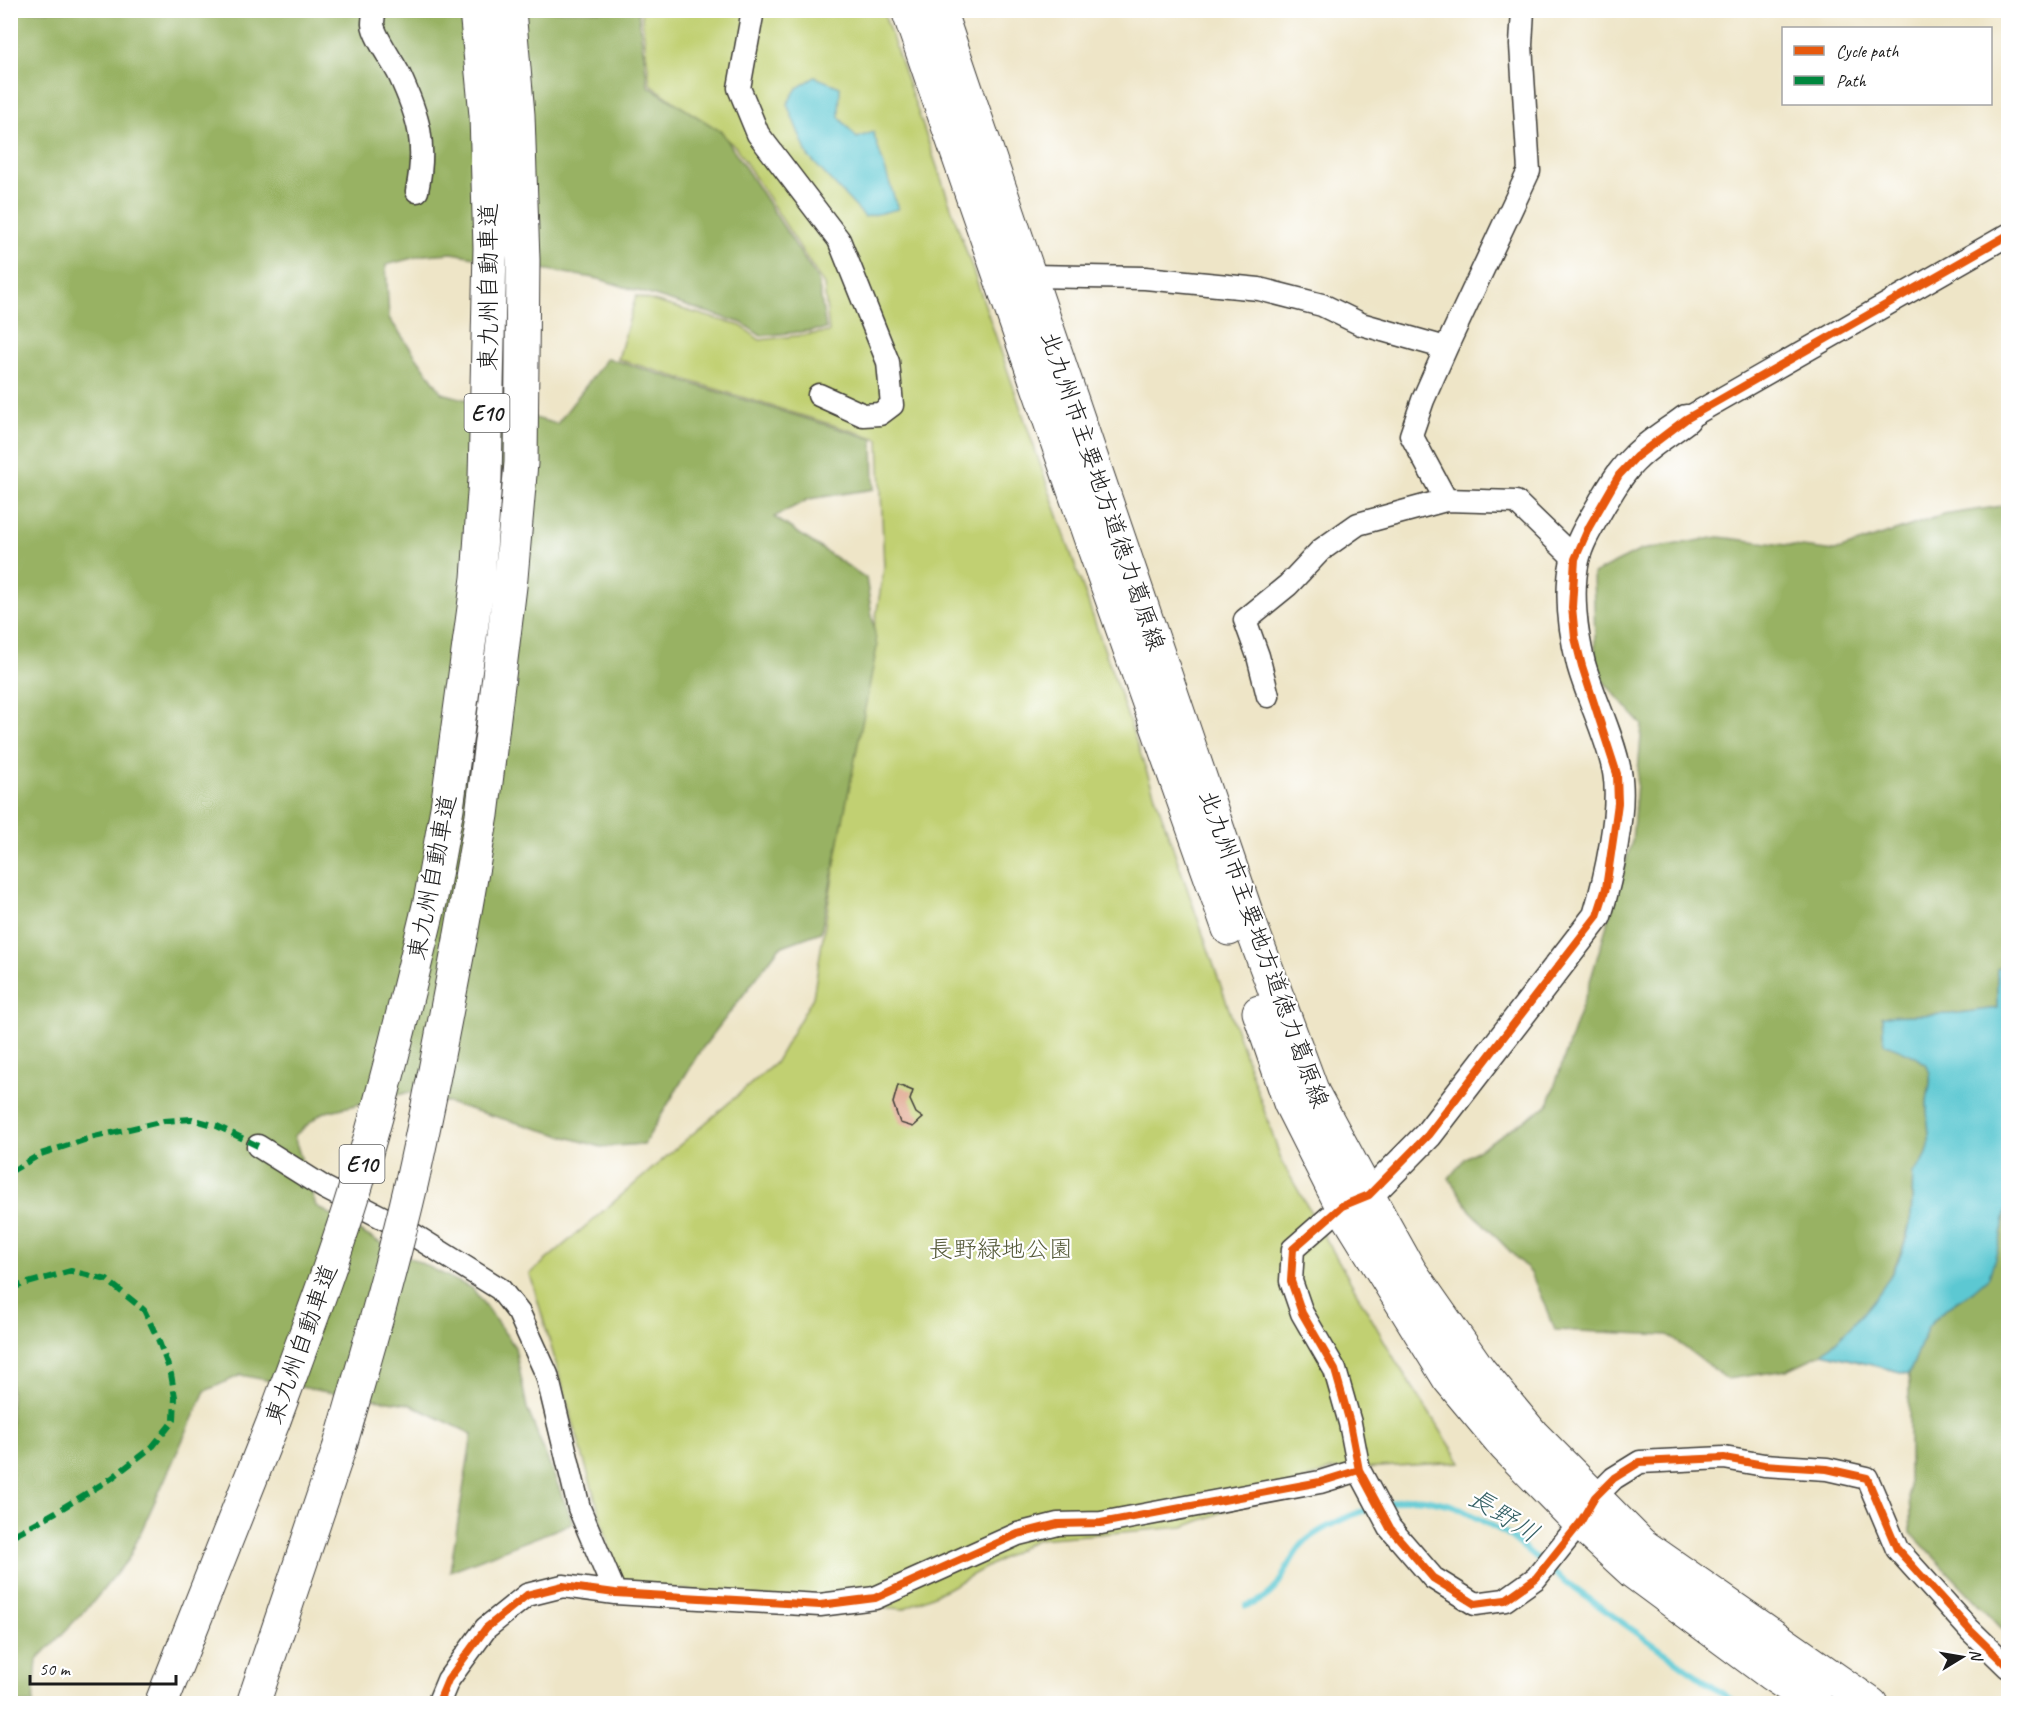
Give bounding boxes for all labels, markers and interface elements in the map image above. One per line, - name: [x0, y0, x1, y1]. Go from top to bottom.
- legend: [1782, 27, 1992, 105]
- text: Cycle path: [1836, 40, 1899, 62]
- text: Path: [1836, 70, 1866, 92]
- street label: 東九州自動車道: [473, 203, 503, 371]
- street label: 北九州市主要地方道徳力葛原線: [1034, 327, 1172, 655]
- road number: E10: [464, 394, 510, 432]
- street label: 北九州市主要地方道徳力葛原線: [1192, 786, 1336, 1112]
- street label: 東九州自動車道: [401, 792, 463, 962]
- road number: E10: [340, 1145, 385, 1183]
- park label: 長野緑地公園: [929, 1234, 1073, 1264]
- street label: 東九州自動車道: [258, 1260, 344, 1428]
- water label: 長野川: [1462, 1481, 1546, 1550]
- north arrow: [1932, 1627, 1992, 1687]
- scale bar: [30, 1648, 176, 1686]
- text: N: [1965, 1648, 1987, 1664]
- text: 50 m: [39, 1658, 72, 1680]

